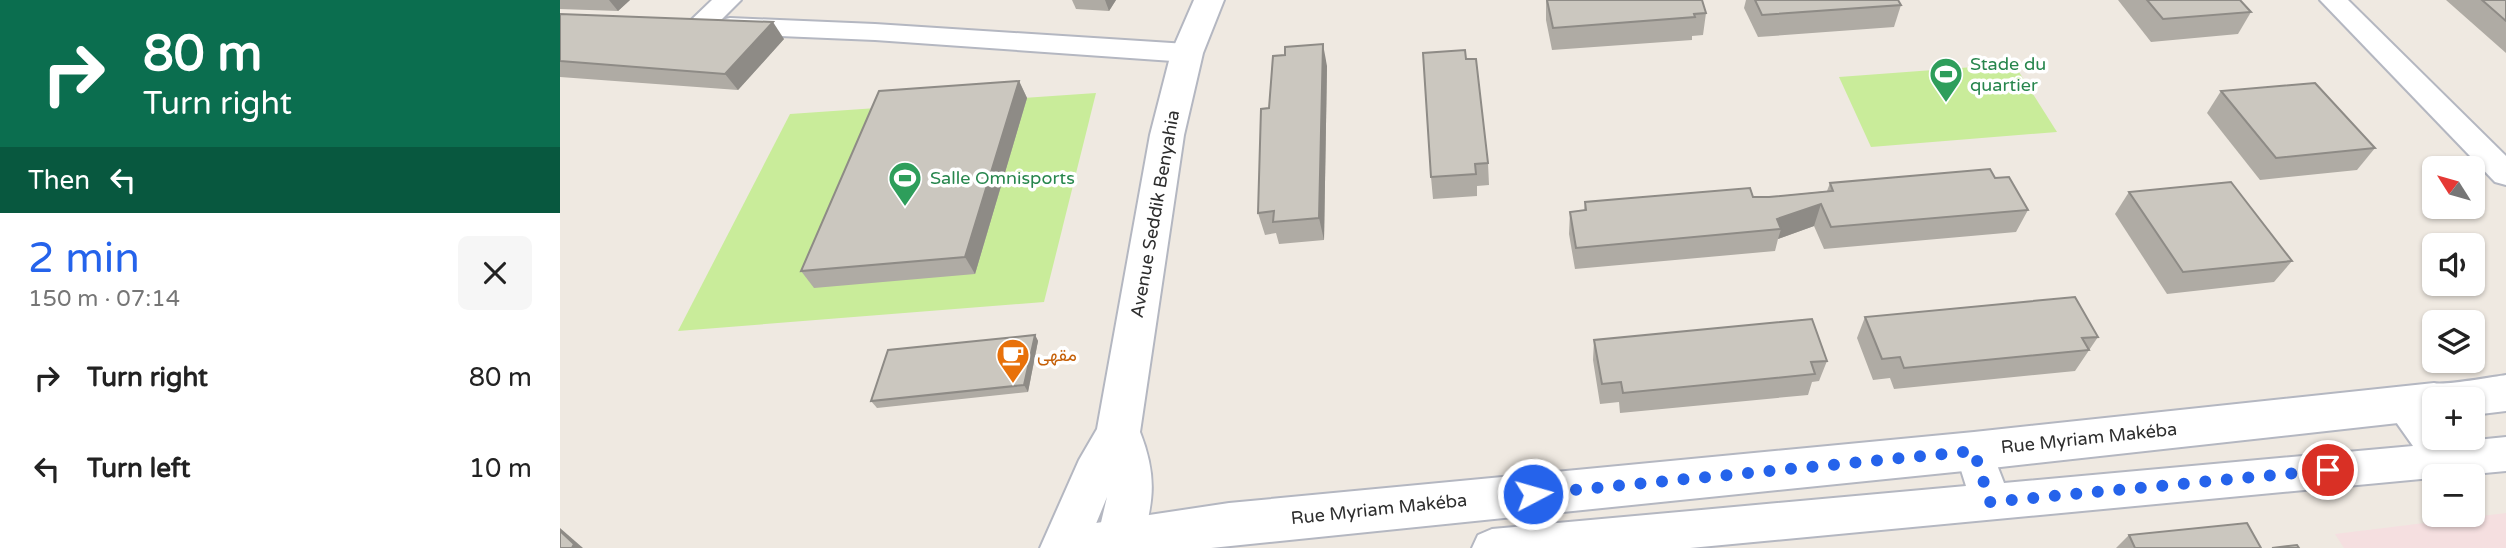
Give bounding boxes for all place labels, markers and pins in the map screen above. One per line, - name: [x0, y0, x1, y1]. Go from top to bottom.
- place label: Stade du quartier: [1970, 53, 2046, 96]
- sports icon: Stade du quartier: [1927, 55, 1965, 104]
- sports icon: Salle Omnisports: [886, 159, 924, 208]
- place label: Salle Omnisports: [930, 167, 1075, 189]
- cafe icon: مقهى: [994, 336, 1032, 385]
- place label: مقهى: [1037, 344, 1077, 366]
- pin: [2298, 440, 2358, 500]

